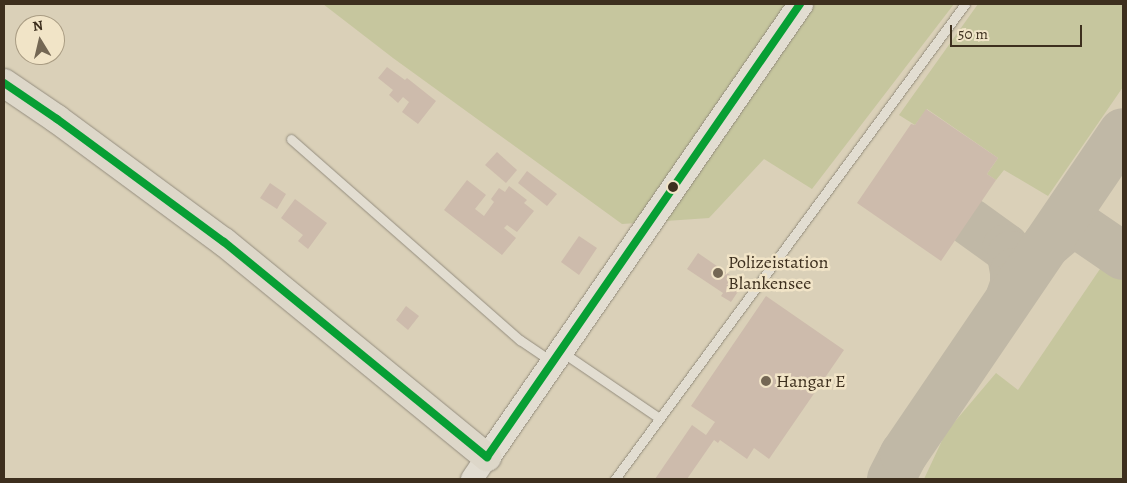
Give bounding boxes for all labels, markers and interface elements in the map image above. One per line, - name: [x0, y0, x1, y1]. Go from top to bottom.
- north arrow: [15, 15, 65, 65]
- text: N: [31, 15, 44, 36]
- scale bar: [952, 15, 1084, 47]
- text: 50 m: [958, 24, 988, 44]
- unlabelled marker: [668, 182, 678, 192]
- place label: Polizeistation Blankensee: [728, 252, 828, 294]
- marker: Polizeistation Blankensee: [712, 267, 724, 279]
- place label: Hangar E: [776, 370, 846, 392]
- marker: Hangar E: [760, 375, 772, 387]

